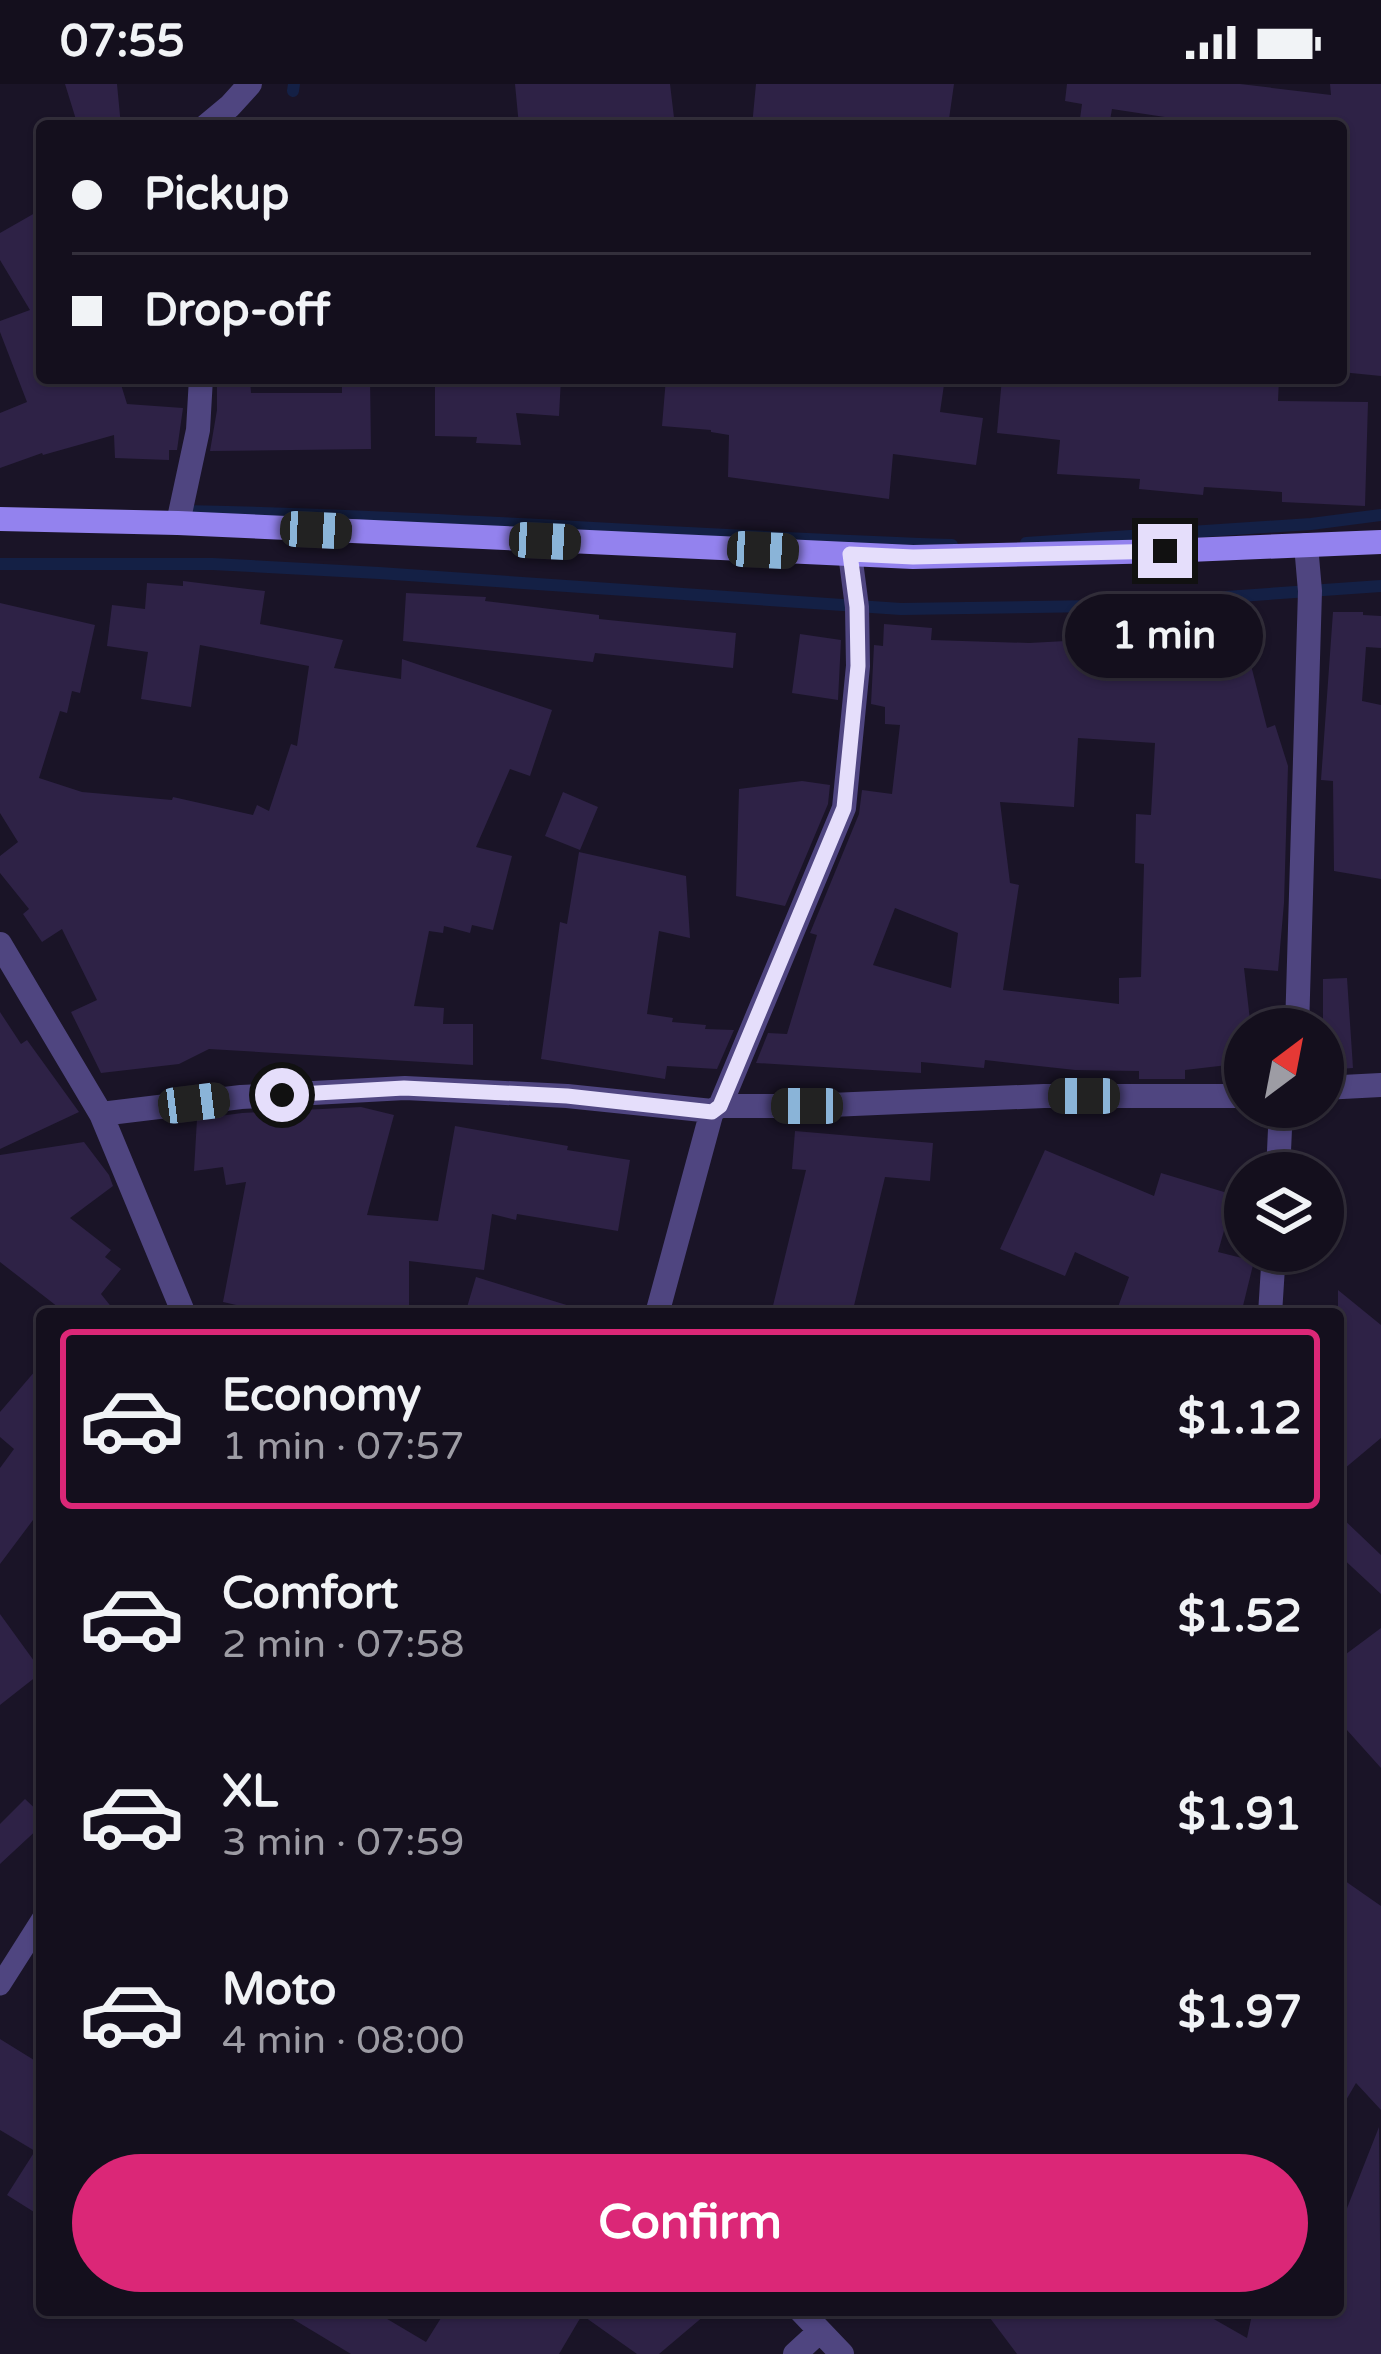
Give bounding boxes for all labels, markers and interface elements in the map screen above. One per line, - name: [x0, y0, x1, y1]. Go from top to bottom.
- text: 07:55: [60, 15, 185, 69]
- text: Pickup: [144, 168, 289, 222]
- text: Drop-off: [144, 284, 330, 338]
- car: [279, 510, 353, 550]
- car: [508, 521, 582, 561]
- route end: [1138, 524, 1192, 578]
- car: [726, 530, 800, 570]
- callout: 1 min: [1066, 593, 1264, 677]
- text: 1 min: [1112, 612, 1216, 659]
- north arrow: [1224, 1008, 1344, 1128]
- map controls: [1224, 1008, 1344, 1272]
- route start: [255, 1068, 309, 1122]
- car: [1048, 1078, 1120, 1114]
- car: [156, 1081, 232, 1125]
- car: [771, 1088, 843, 1124]
- button: layers: [1224, 1152, 1344, 1272]
- icon: car: [78, 1365, 186, 1473]
- text: Economy: [222, 1369, 421, 1423]
- text: $1.12: [1178, 1392, 1302, 1446]
- text: 1 min · 07:57: [222, 1423, 464, 1470]
- icon: car: [78, 1563, 186, 1671]
- text: Comfort: [222, 1567, 398, 1621]
- text: $1.52: [1178, 1590, 1302, 1644]
- text: 2 min · 07:58: [222, 1621, 464, 1668]
- icon: car: [78, 1761, 186, 1869]
- text: XL: [222, 1765, 278, 1819]
- text: $1.91: [1178, 1788, 1302, 1842]
- text: 3 min · 07:59: [222, 1819, 464, 1866]
- icon: car: [78, 1959, 186, 2067]
- text: Moto: [222, 1963, 336, 2017]
- text: $1.97: [1178, 1986, 1302, 2040]
- text: 4 min · 08:00: [222, 2017, 464, 2064]
- button: Confirm: [72, 2154, 1308, 2292]

